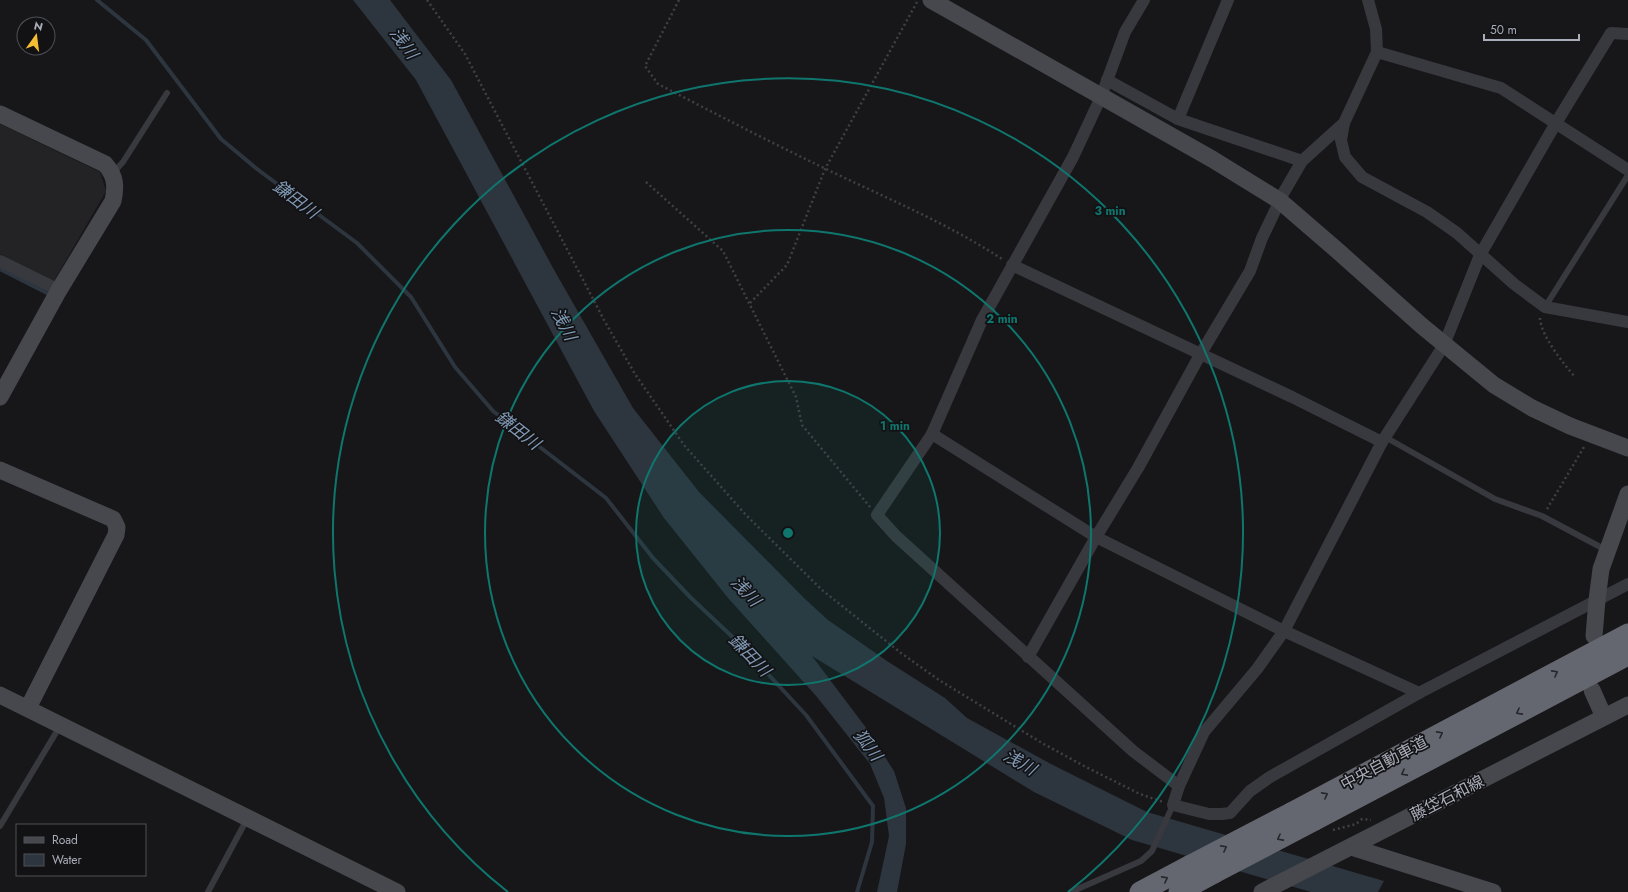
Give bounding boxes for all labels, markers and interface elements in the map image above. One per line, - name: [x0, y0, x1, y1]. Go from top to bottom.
- north arrow: [16, 16, 56, 56]
- scale bar: [1484, 16, 1579, 42]
- text: N: [32, 17, 45, 35]
- text: 50 m: [1490, 21, 1517, 39]
- water label: 浅川: [384, 22, 425, 65]
- water label: 鎌田川: [268, 174, 325, 225]
- text: 3 min: [1094, 202, 1126, 220]
- water label: 浅川: [546, 303, 583, 346]
- text: 2 min: [986, 310, 1018, 328]
- water label: 鎌田川: [491, 405, 547, 456]
- text: 1 min: [880, 417, 910, 435]
- centre of rings: [781, 526, 795, 540]
- water label: 浅川: [726, 570, 768, 613]
- water label: 鎌田川: [724, 628, 778, 683]
- one-way arrow: [1551, 670, 1558, 677]
- one-way arrow: [1516, 707, 1523, 715]
- water label: 狐川: [848, 724, 889, 767]
- street label: 中央自動車道: [1336, 730, 1432, 796]
- one-way arrow: [1436, 731, 1444, 738]
- water label: 浅川: [999, 743, 1042, 782]
- one-way arrow: [1401, 768, 1408, 775]
- street label: 藤垈石和線: [1406, 770, 1488, 826]
- one-way arrow: [1321, 792, 1329, 799]
- legend: [16, 824, 146, 876]
- text: Road: [52, 831, 78, 849]
- one-way arrow: [1277, 833, 1285, 841]
- one-way arrow: [1220, 845, 1227, 853]
- text: Water: [52, 851, 83, 869]
- one-way arrow: [1160, 876, 1168, 884]

